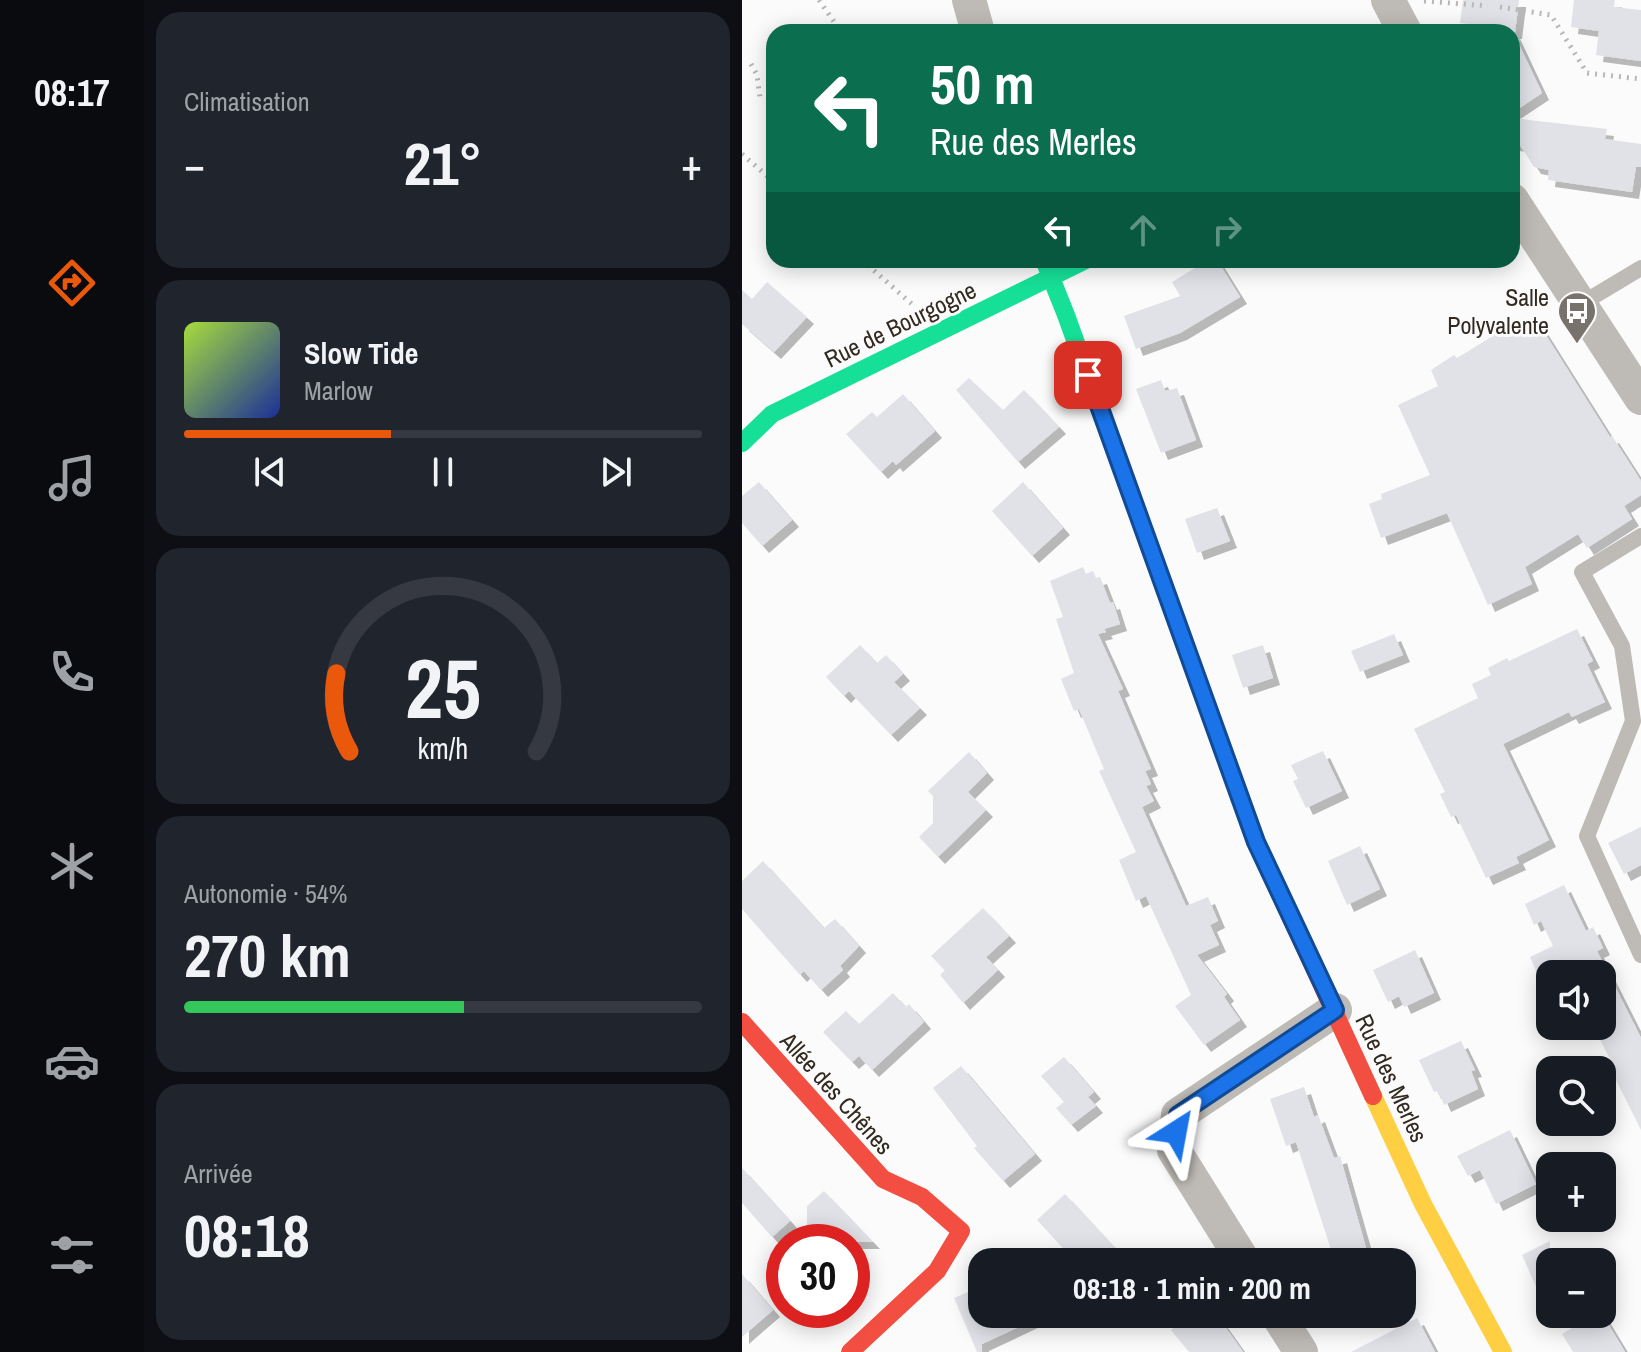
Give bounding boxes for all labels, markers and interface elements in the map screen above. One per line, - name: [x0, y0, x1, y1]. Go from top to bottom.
- text: 50 m: [930, 46, 1035, 121]
- icon: left: [798, 56, 902, 160]
- text: 08:17: [34, 69, 110, 117]
- text: Climatisation: [184, 84, 310, 119]
- text: Rue des Merles: [930, 118, 1137, 166]
- text: 21°: [404, 123, 482, 204]
- text: −: [184, 134, 205, 194]
- text: +: [681, 134, 702, 194]
- icon: left: [1037, 208, 1081, 252]
- icon: ahead: [1121, 208, 1165, 252]
- icon: right: [1205, 208, 1249, 252]
- icon: directions: [44, 255, 100, 311]
- street label: Rue de Bourgogne: [819, 273, 981, 375]
- place label: Salle Polyvalente: [1447, 281, 1549, 341]
- bus stop icon: Salle Polyvalente: [1556, 290, 1598, 345]
- text: Slow Tide: [304, 333, 418, 373]
- pin: [1054, 341, 1122, 409]
- icon: arrive: [1066, 353, 1110, 397]
- text: Marlow: [304, 373, 373, 408]
- icon: music: [44, 450, 100, 506]
- icon: previous: [248, 450, 292, 494]
- icon: pause: [421, 450, 465, 494]
- icon: next: [594, 450, 638, 494]
- text: 25: [405, 632, 481, 744]
- icon: phone: [44, 644, 100, 700]
- text: km/h: [418, 729, 468, 768]
- icon: climate: [44, 838, 100, 894]
- text: Autonomie · 54%: [184, 876, 348, 911]
- text: 270 km: [184, 915, 351, 996]
- map controls: [1536, 960, 1616, 1328]
- button: sound: [1536, 960, 1616, 1040]
- street label: Rue des Merles: [1348, 1009, 1436, 1147]
- street label: Allée des Chênes: [773, 1024, 900, 1161]
- icon: car: [44, 1033, 100, 1089]
- button: search: [1536, 1056, 1616, 1136]
- position arrow: [1134, 1090, 1218, 1174]
- button: +: [1536, 1152, 1616, 1232]
- text: Arrivée: [184, 1156, 253, 1191]
- text: 08:18: [184, 1195, 310, 1276]
- speed limit sign: 30: [766, 1224, 870, 1328]
- icon: filters: [44, 1227, 100, 1283]
- button: −: [1536, 1248, 1616, 1328]
- text: 08:18 · 1 min · 200 m: [1073, 1268, 1311, 1308]

